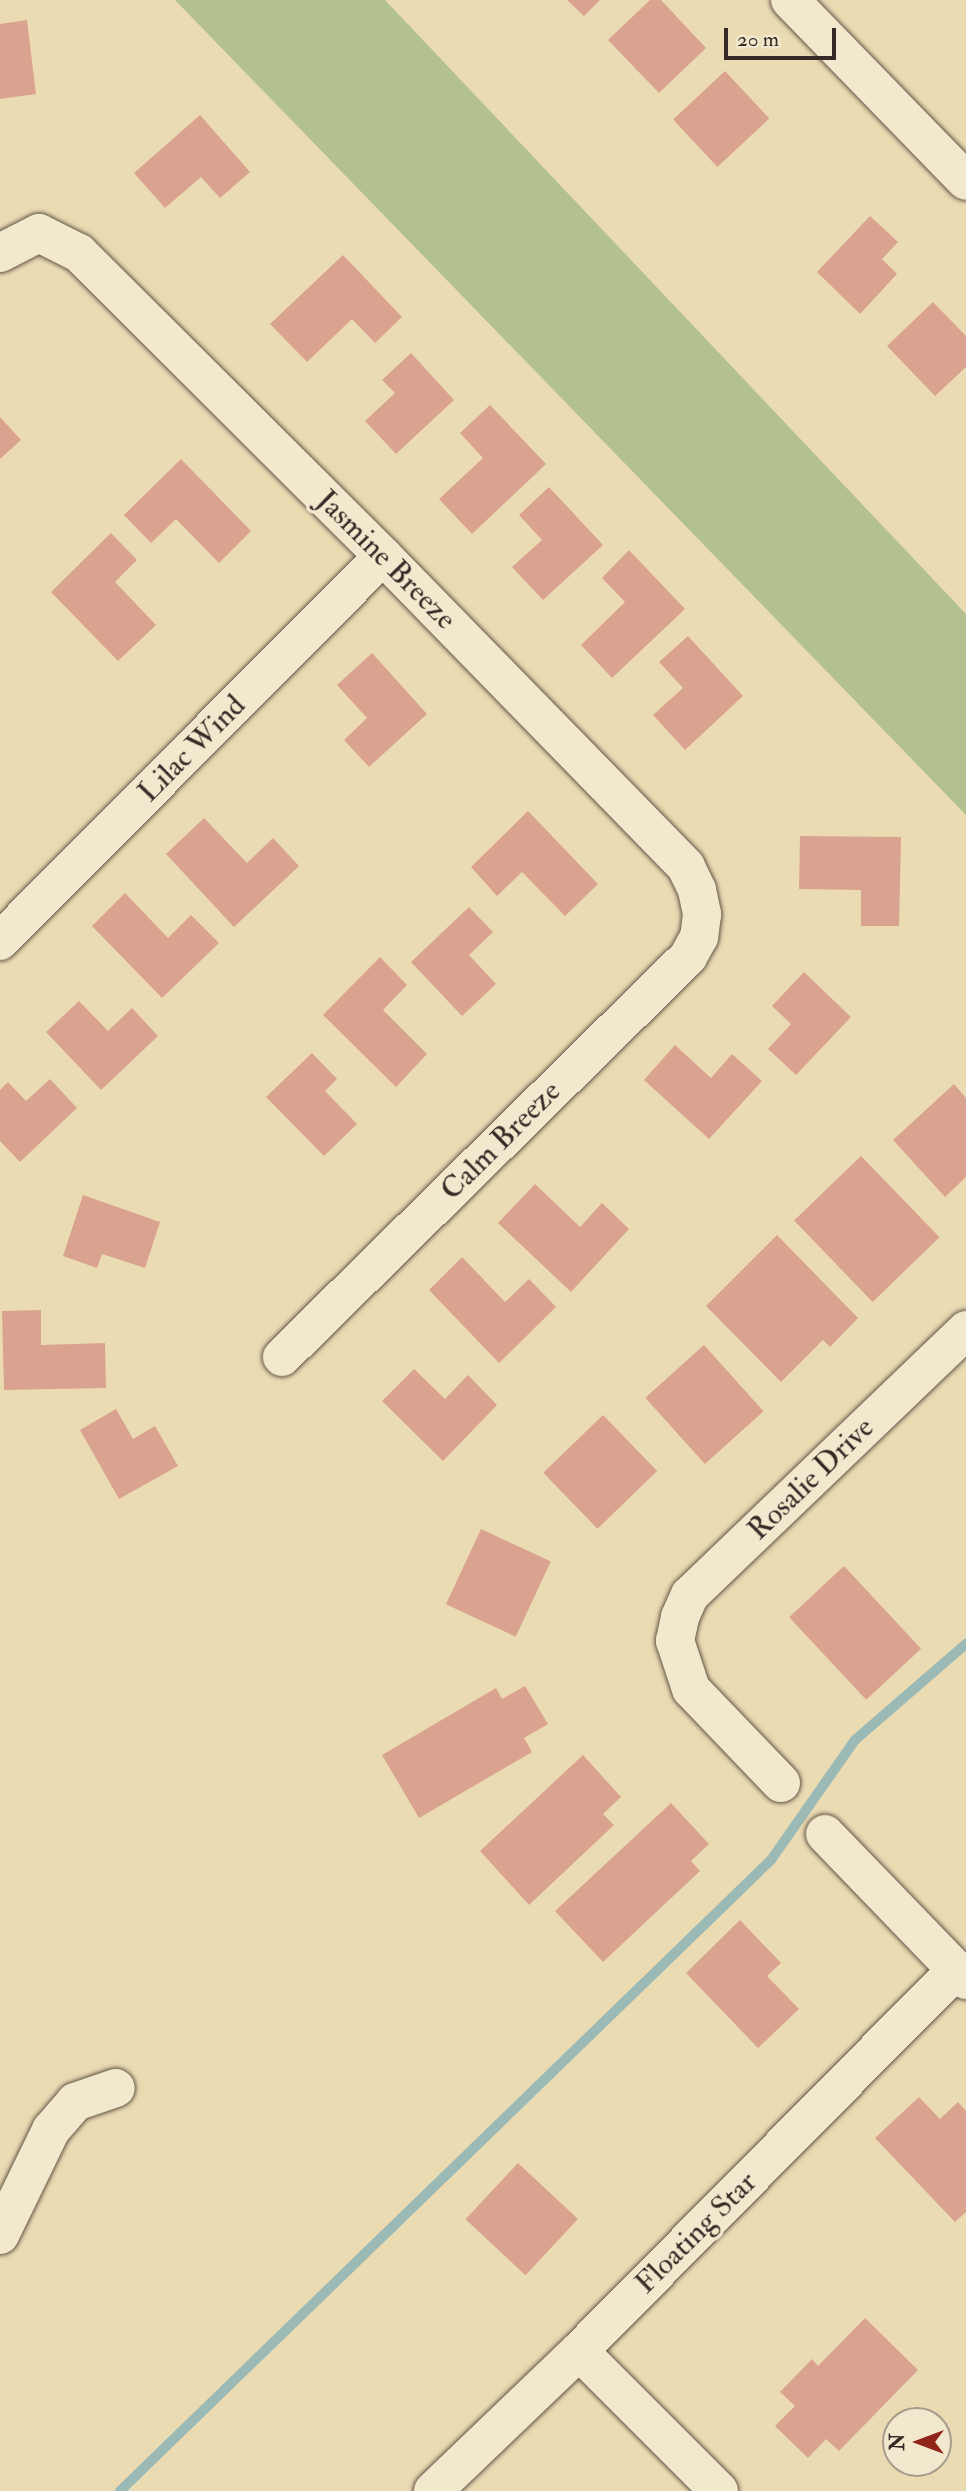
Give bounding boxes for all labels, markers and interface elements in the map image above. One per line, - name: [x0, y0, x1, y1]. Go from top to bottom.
- scale bar: [728, 14, 840, 58]
- text: 20 m: [737, 26, 779, 53]
- street label: Jasmine Breeze: [309, 483, 463, 637]
- street label: Lilac Wind: [131, 688, 253, 810]
- street label: Calm Breeze: [434, 1074, 568, 1208]
- street label: Rosalie Drive: [740, 1410, 882, 1548]
- street label: Floating Star: [628, 2165, 764, 2301]
- north arrow: [882, 2407, 952, 2477]
- text: N: [886, 2434, 910, 2451]

